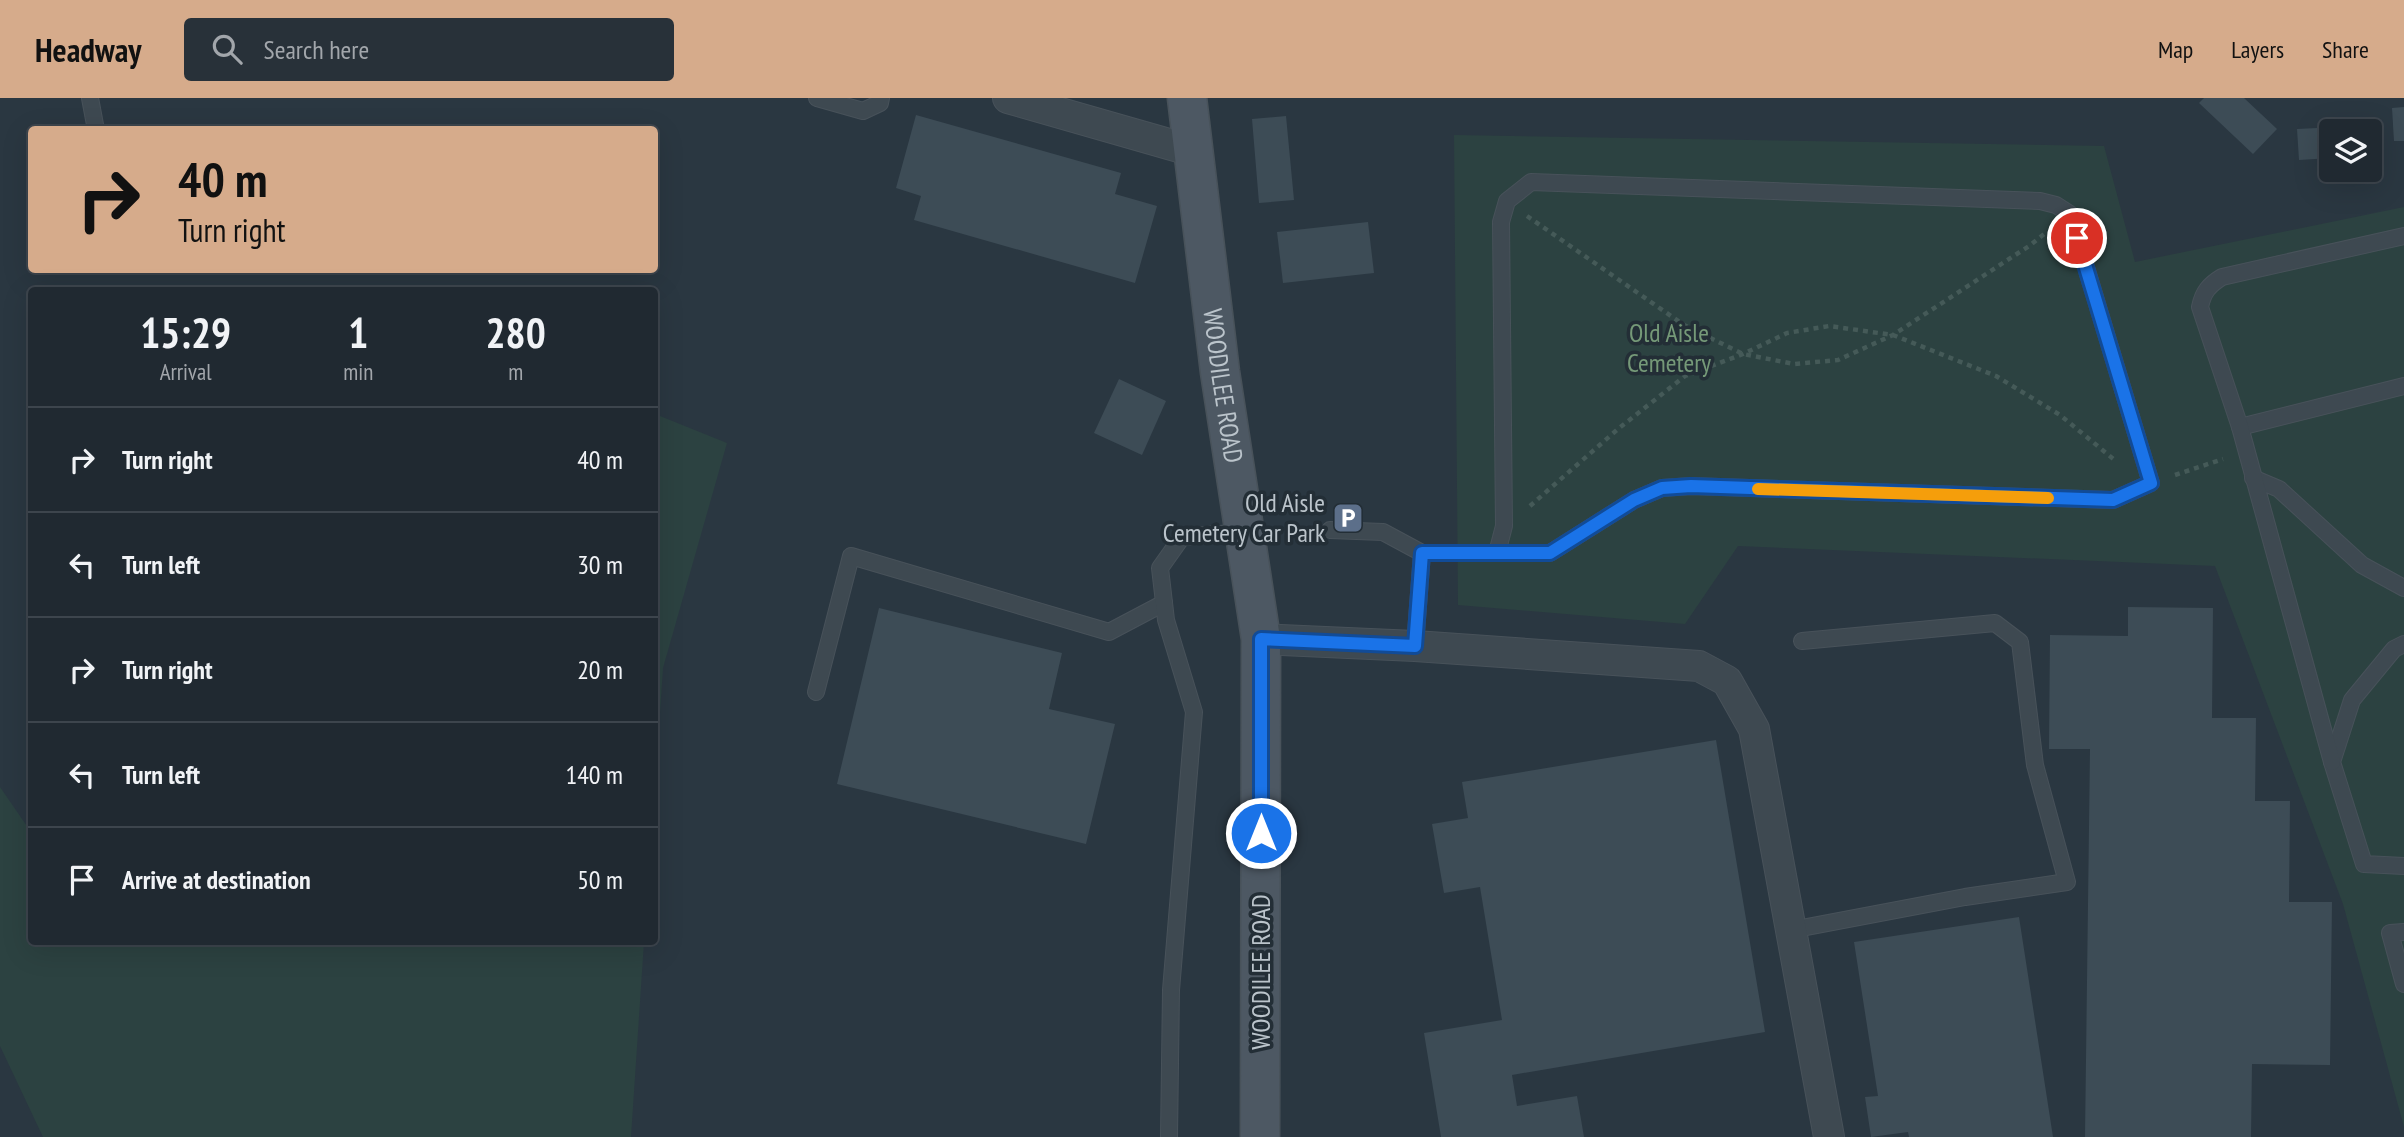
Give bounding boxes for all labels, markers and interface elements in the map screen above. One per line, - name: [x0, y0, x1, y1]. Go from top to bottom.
- search box: [184, 18, 674, 81]
- text: Headway: [35, 28, 142, 71]
- icon: search: [208, 30, 246, 68]
- text: Search here: [264, 33, 369, 66]
- text: Map: [2158, 34, 2193, 65]
- text: Layers: [2231, 34, 2284, 65]
- text: Share: [2322, 34, 2369, 65]
- map controls: [2319, 119, 2382, 182]
- button: layers: [2319, 119, 2382, 182]
- text: 40 m: [178, 147, 267, 211]
- icon: right: [63, 154, 154, 245]
- pin: [2047, 208, 2107, 268]
- text: Turn right: [178, 209, 286, 251]
- icon: arrive: [2058, 219, 2096, 257]
- text: 15:29: [140, 305, 231, 360]
- text: 1: [348, 305, 368, 360]
- text: 280: [486, 305, 546, 360]
- street label: WOODILEE ROAD: [1197, 307, 1251, 465]
- park label: Old Aisle Cemetery: [1627, 316, 1711, 379]
- text: Arrival: [160, 357, 212, 386]
- text: min: [343, 357, 373, 386]
- text: m: [508, 357, 523, 386]
- icon: right: [63, 441, 101, 479]
- text: Turn right: [122, 443, 213, 476]
- text: 40 m: [577, 443, 623, 476]
- place label: Old Aisle Cemetery Car Park: [1163, 486, 1325, 549]
- parking icon: Old Aisle Cemetery Car Park: [1331, 501, 1365, 535]
- icon: left: [63, 546, 101, 584]
- text: Turn left: [122, 548, 200, 581]
- text: 30 m: [577, 548, 623, 581]
- icon: right: [63, 651, 101, 689]
- text: Turn right: [122, 653, 213, 686]
- text: 20 m: [577, 653, 623, 686]
- icon: left: [63, 756, 101, 794]
- text: Turn left: [122, 758, 200, 791]
- text: 140 m: [565, 758, 623, 791]
- position arrow: [1224, 796, 1298, 870]
- icon: arrive: [63, 861, 101, 899]
- text: Arrive at destination: [122, 863, 311, 896]
- text: 50 m: [577, 863, 623, 896]
- street label: WOODILEE ROAD: [1244, 894, 1277, 1050]

